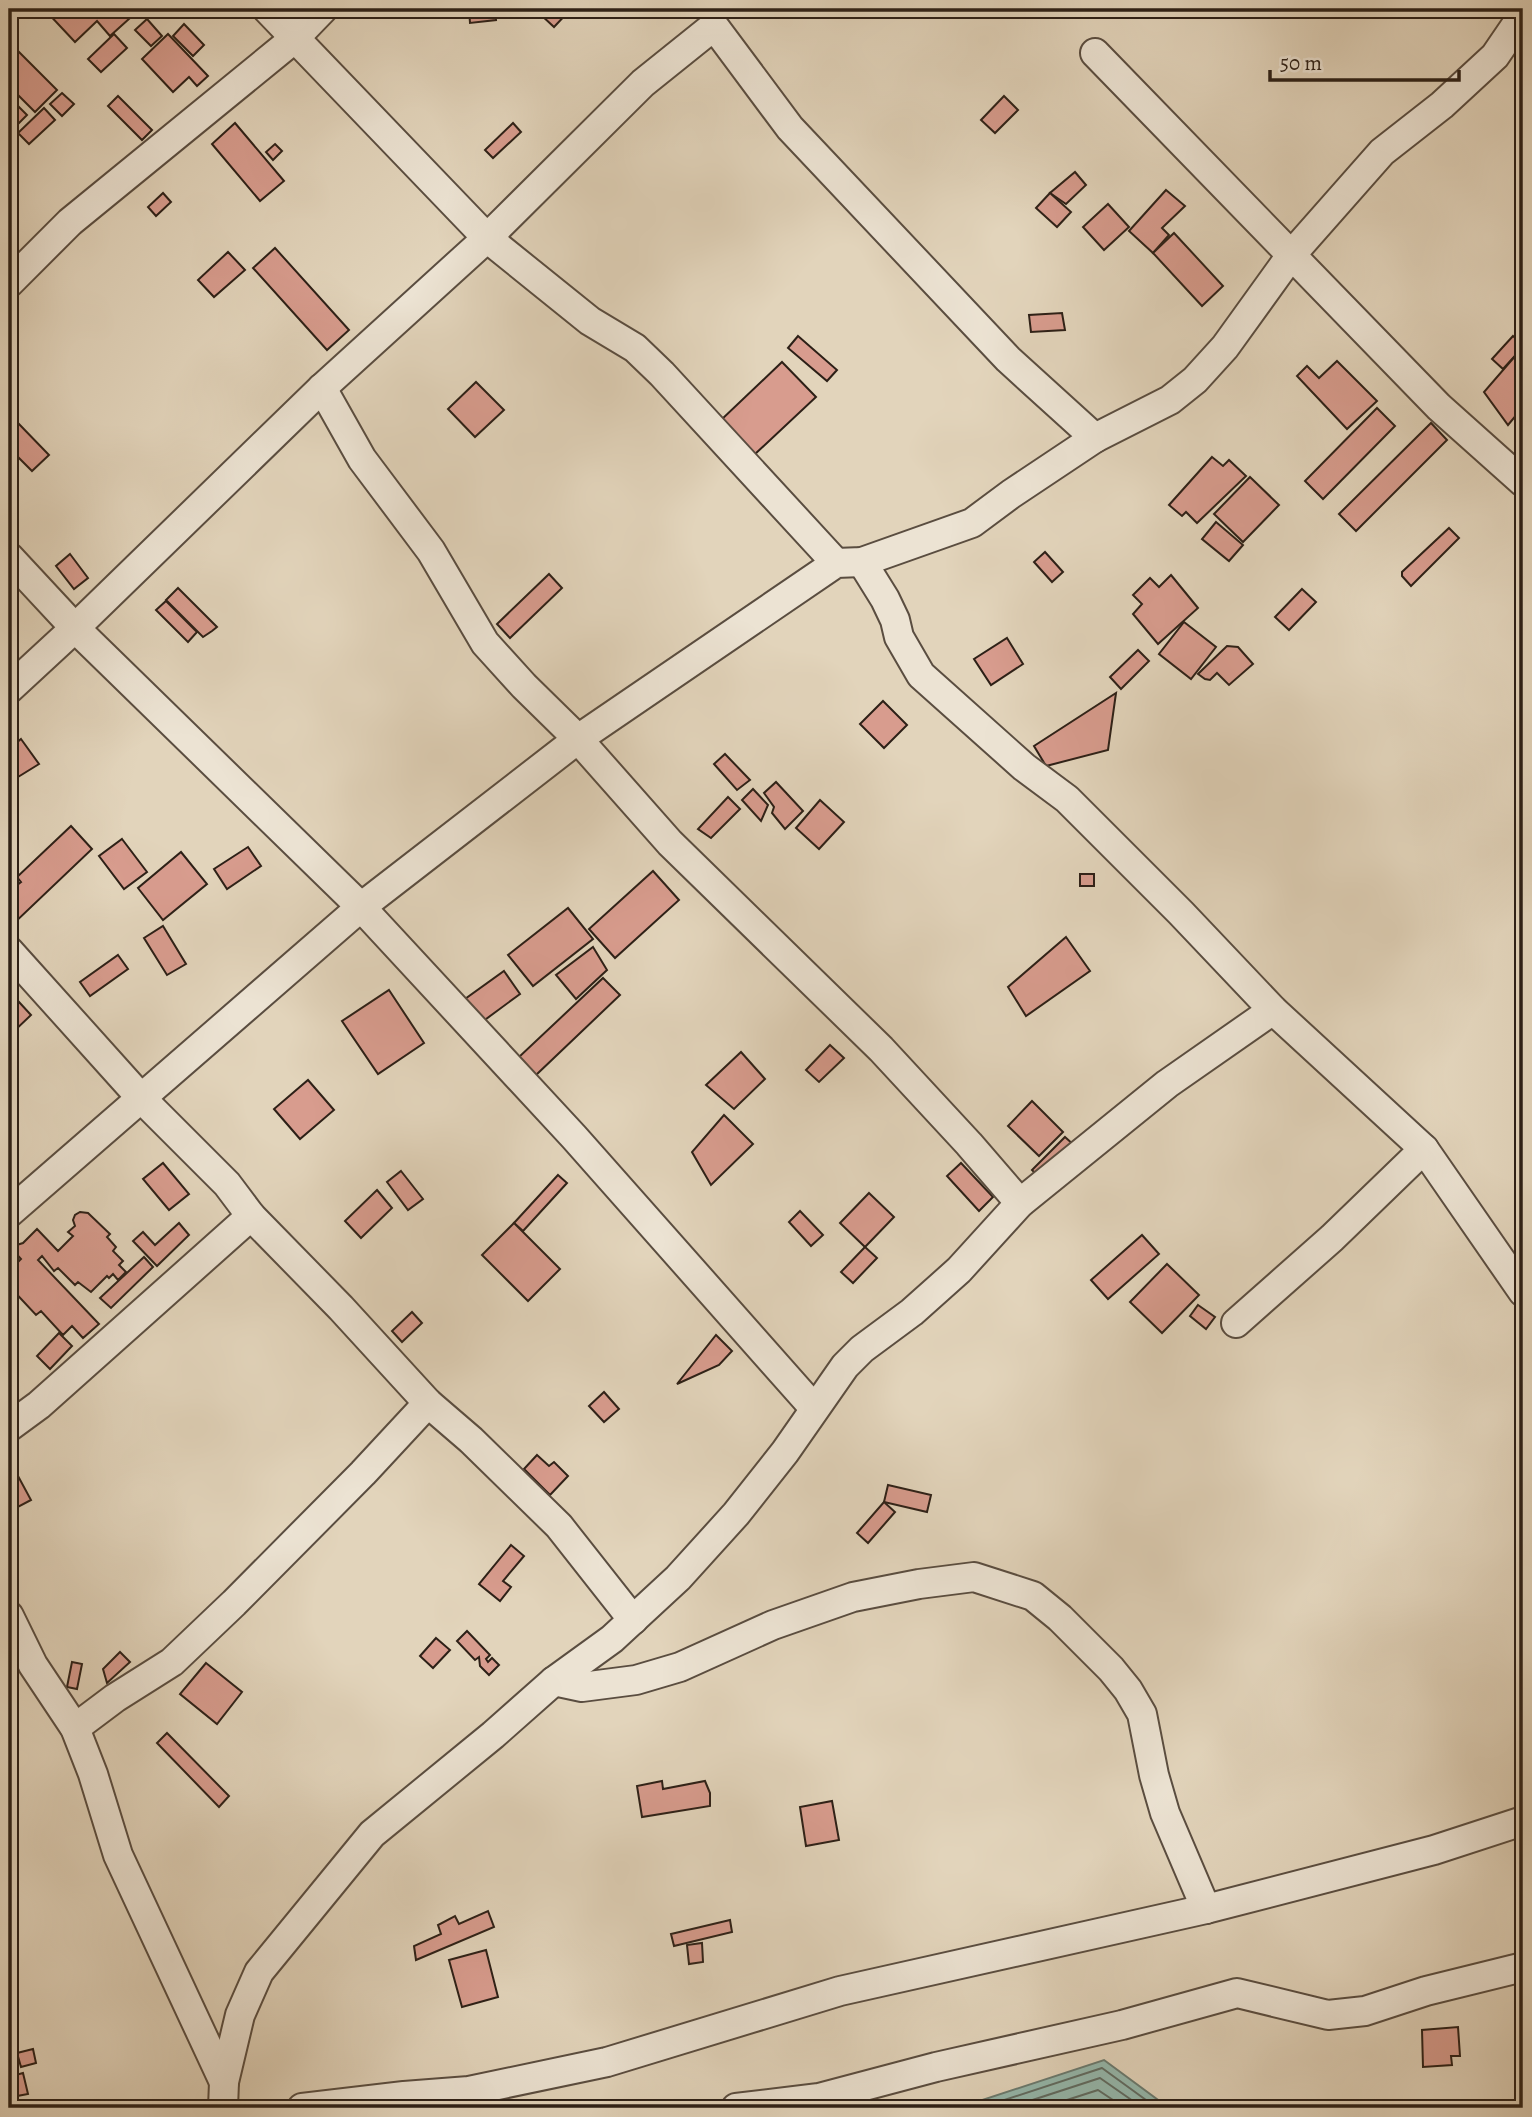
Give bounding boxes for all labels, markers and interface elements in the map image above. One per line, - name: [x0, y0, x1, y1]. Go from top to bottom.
- scale bar: [1270, 38, 1458, 82]
- text: 50 m: [1280, 49, 1322, 77]

